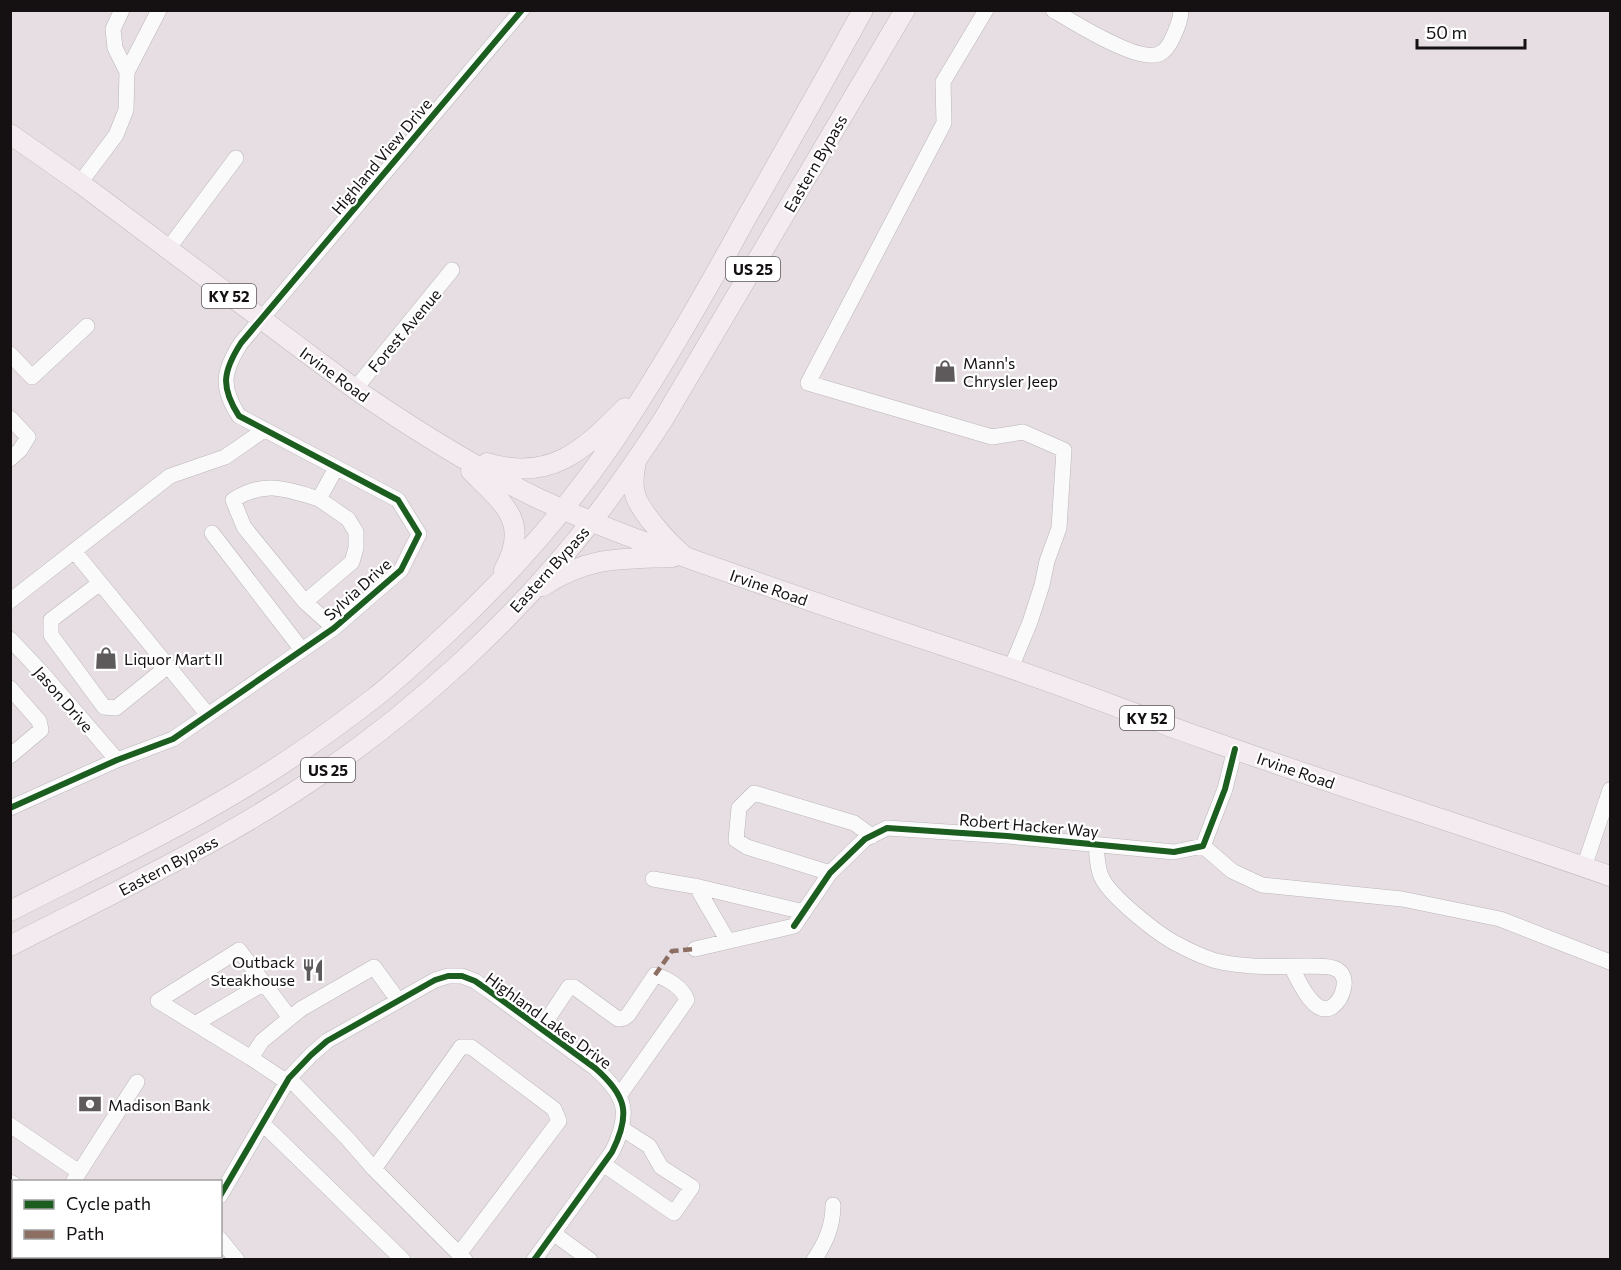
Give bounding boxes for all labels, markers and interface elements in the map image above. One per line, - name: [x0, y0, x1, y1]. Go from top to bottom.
- scale bar: [1417, 12, 1525, 50]
- text: 50 m: [1426, 21, 1467, 43]
- street label: Highland View Drive: [327, 94, 435, 218]
- street label: Eastern Bypass: [779, 111, 851, 215]
- road number: US 25: [726, 257, 780, 281]
- road number: KY 52: [202, 284, 256, 308]
- street label: Forest Avenue: [364, 284, 444, 376]
- street label: Irvine Road: [297, 342, 373, 406]
- place label: Mann's Chrysler Jeep: [963, 353, 1058, 390]
- shop icon: Mann's Chrysler Jeep: [932, 358, 958, 384]
- street label: Eastern Bypass: [505, 522, 593, 616]
- street label: Sylvia Drive: [320, 554, 394, 624]
- street label: Irvine Road: [728, 565, 810, 609]
- shop icon: Liquor Mart II: [93, 645, 119, 671]
- place label: Liquor Mart II: [124, 649, 223, 668]
- street label: Jason Drive: [30, 662, 98, 736]
- road number: KY 52: [1120, 706, 1174, 730]
- street label: Irvine Road: [1255, 748, 1337, 792]
- road number: US 25: [301, 758, 355, 782]
- street label: Robert Hacker Way: [958, 809, 1100, 841]
- street label: Eastern Bypass: [115, 831, 221, 899]
- place label: Outback Steakhouse: [210, 952, 295, 989]
- restaurant icon: Outback Steakhouse: [300, 957, 326, 983]
- street label: Highland Lakes Drive: [482, 968, 616, 1072]
- bank icon: Madison Bank: [77, 1091, 103, 1117]
- place label: Madison Bank: [108, 1095, 211, 1114]
- legend: [12, 1180, 222, 1258]
- text: Cycle path: [66, 1192, 151, 1214]
- text: Path: [66, 1222, 104, 1244]

